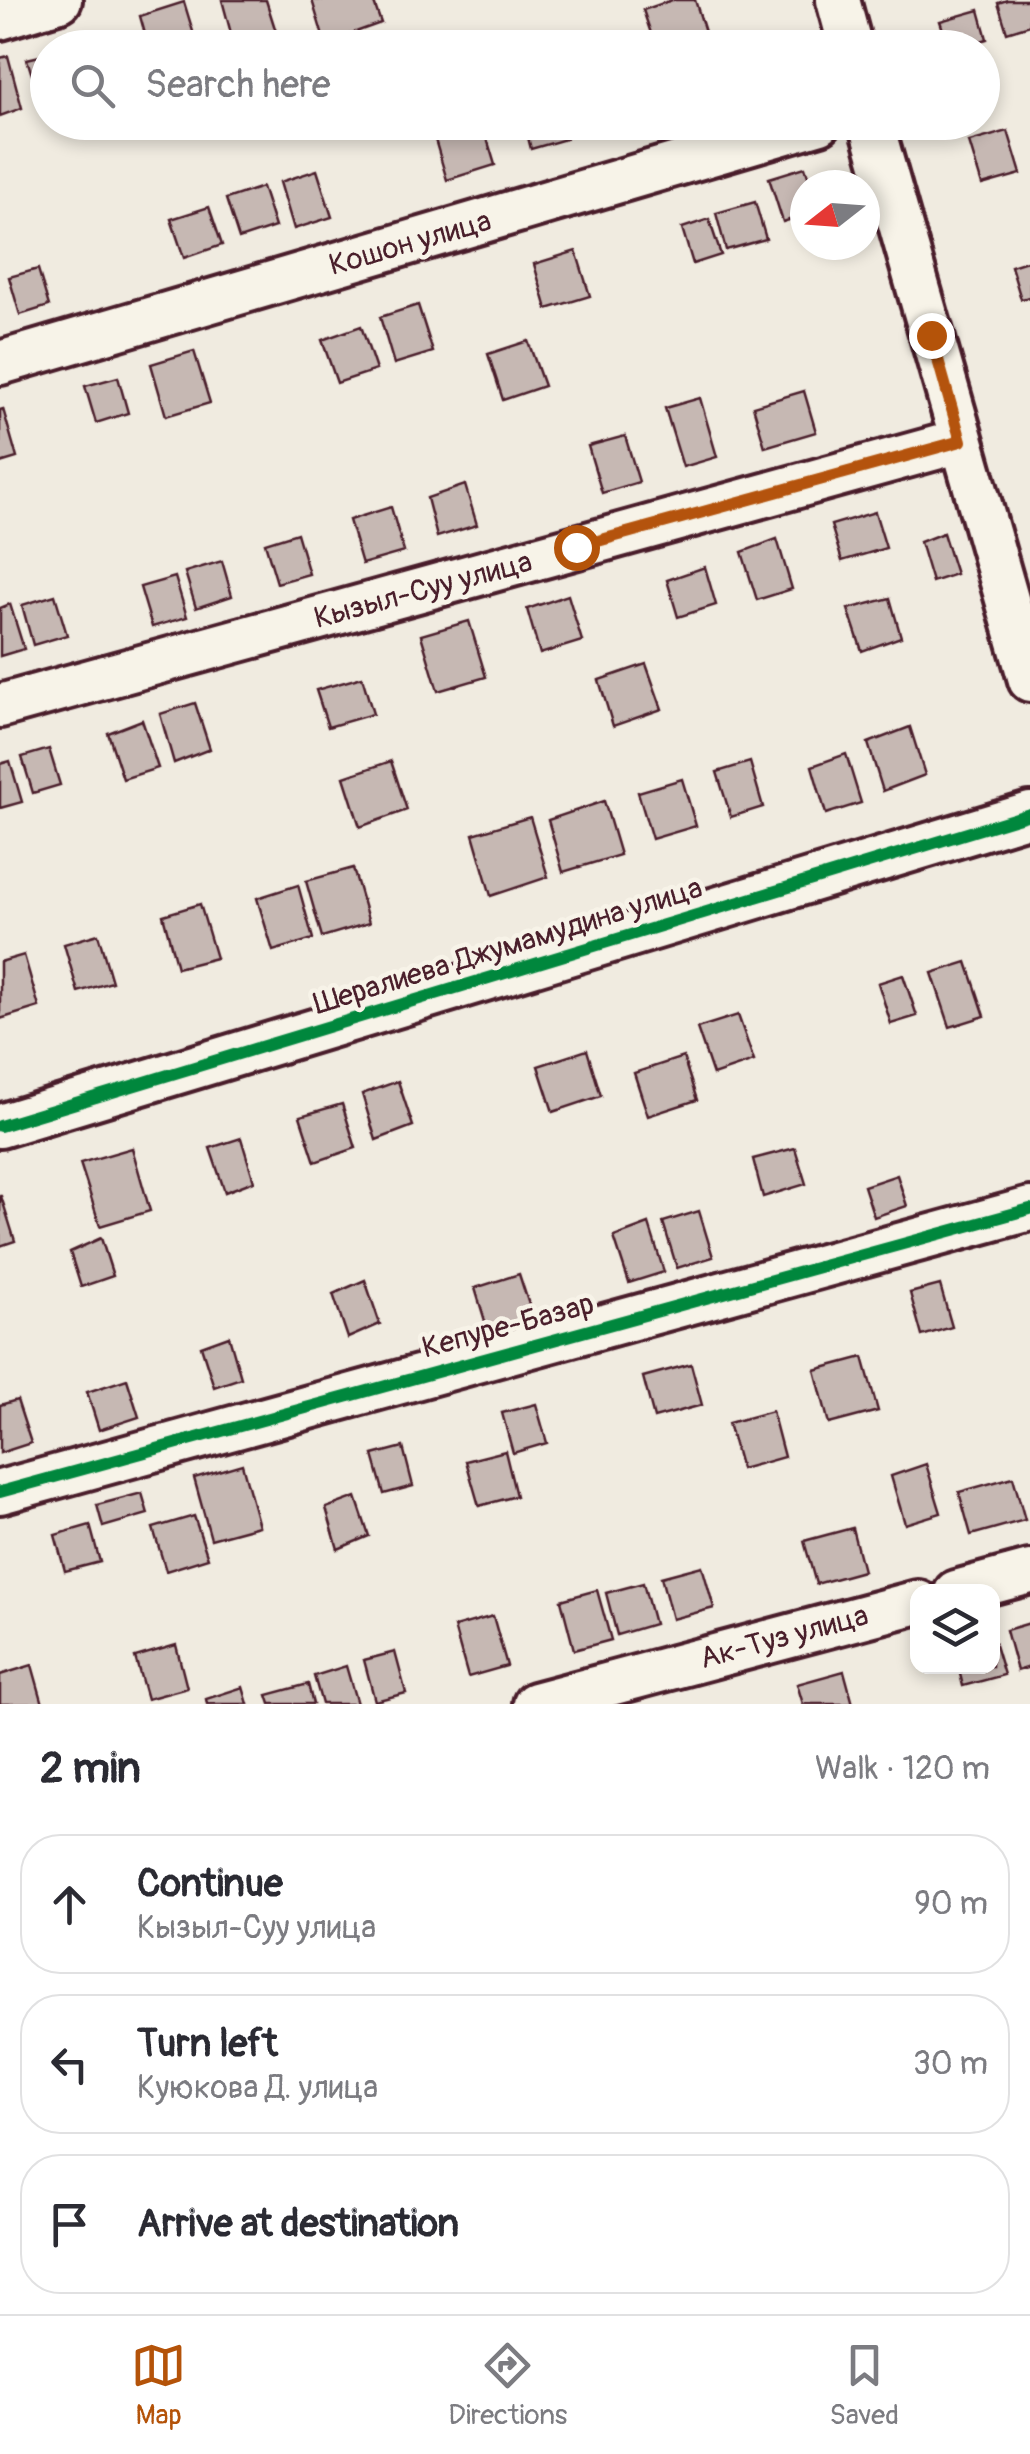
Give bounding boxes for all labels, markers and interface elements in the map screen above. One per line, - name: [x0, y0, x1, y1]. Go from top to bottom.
- search box: [30, 30, 1000, 140]
- icon: search: [65, 58, 120, 113]
- text: Search here: [145, 61, 331, 109]
- north arrow: [790, 170, 880, 260]
- street label: Кошон улица: [325, 202, 495, 284]
- route end: [909, 313, 955, 359]
- route start: [554, 525, 600, 571]
- street label: Кызыл-Суу улица: [310, 543, 536, 637]
- street label: Шералиева Джумамудина улица: [309, 869, 707, 1023]
- street label: Кепуре-Базар: [418, 1285, 598, 1367]
- map controls: [910, 1584, 1000, 1674]
- button: layers: [910, 1584, 1000, 1674]
- street label: Ак-Туз улица: [696, 1597, 872, 1677]
- text: 2 min: [40, 1743, 141, 1795]
- text: Walk · 120 m: [815, 1749, 990, 1789]
- text: Continue: [137, 1860, 283, 1908]
- icon: ahead: [42, 1877, 97, 1932]
- text: 90 m: [914, 1884, 988, 1924]
- text: Кызыл-Суу улица: [137, 1908, 376, 1948]
- text: Turn left: [137, 2020, 278, 2068]
- icon: left: [42, 2037, 97, 2092]
- text: 30 m: [913, 2044, 988, 2084]
- text: Куюкова Д. улица: [137, 2068, 378, 2108]
- icon: arrive: [42, 2197, 97, 2252]
- text: Arrive at destination: [137, 2200, 459, 2248]
- tab: Map: [131, 2338, 186, 2433]
- tab: Directions: [448, 2338, 567, 2433]
- tab: Saved: [829, 2338, 899, 2433]

